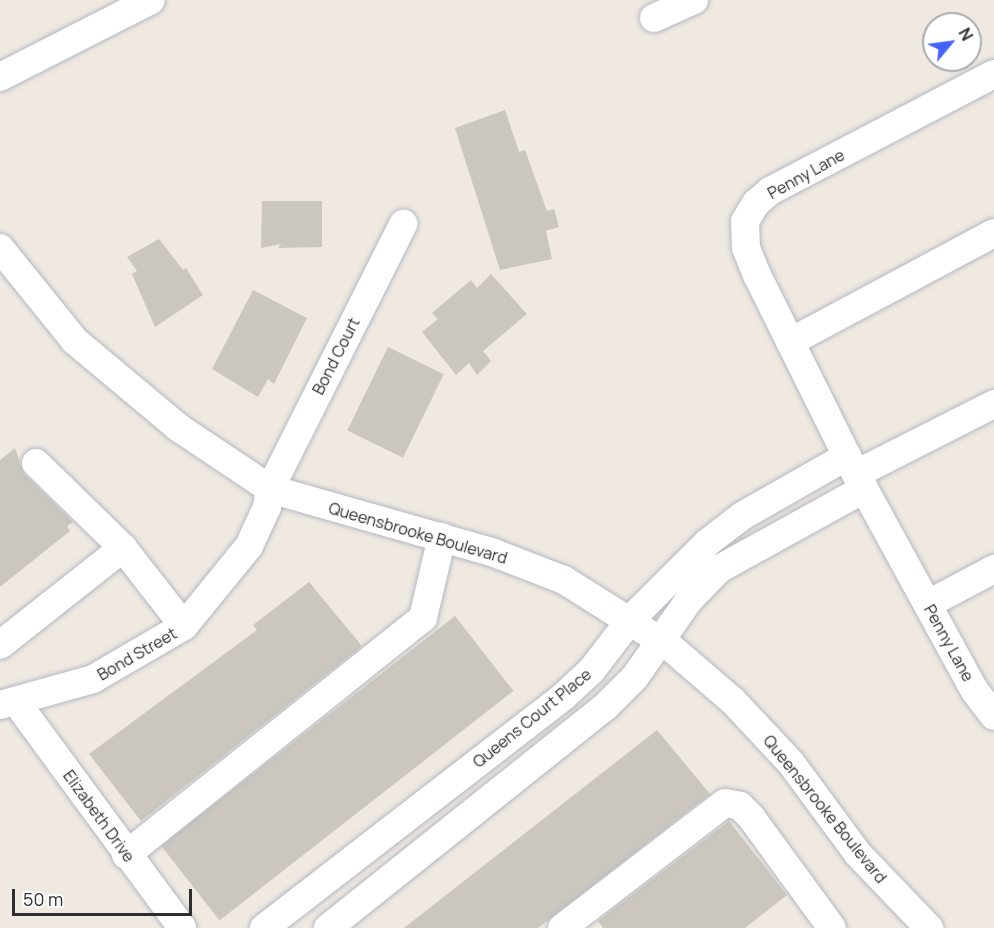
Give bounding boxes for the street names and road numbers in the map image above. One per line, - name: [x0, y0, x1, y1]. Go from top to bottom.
- street label: Penny Lane: [764, 145, 848, 203]
- street label: Bond Court: [308, 314, 364, 398]
- street label: Queensbrooke Boulevard: [326, 498, 510, 568]
- street label: Penny Lane: [920, 601, 978, 685]
- street label: Bond Street: [94, 624, 180, 684]
- street label: Queens Court Place: [469, 664, 595, 772]
- street label: Queensbrooke Boulevard: [759, 731, 891, 887]
- street label: Elizabeth Drive: [59, 766, 139, 866]

